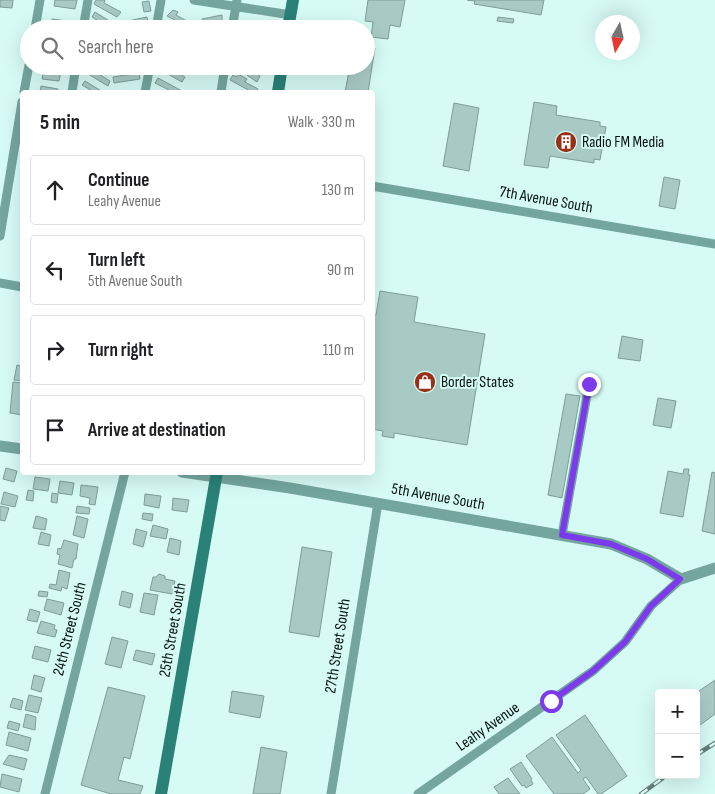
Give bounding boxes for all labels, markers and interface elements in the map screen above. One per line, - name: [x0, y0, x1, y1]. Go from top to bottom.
- north arrow: [595, 15, 640, 60]
- search box: [20, 20, 375, 75]
- icon: search: [38, 34, 66, 62]
- text: Search here: [78, 36, 154, 59]
- text: 5 min: [40, 110, 80, 135]
- text: Walk · 330 m: [288, 113, 355, 132]
- building icon: Radio FM Media: [554, 130, 578, 154]
- place label: Radio FM Media: [582, 133, 664, 152]
- text: Continue: [88, 169, 149, 192]
- icon: ahead: [41, 176, 69, 204]
- text: 130 m: [322, 181, 354, 200]
- street label: 7th Avenue South: [498, 182, 594, 218]
- text: Leahy Avenue: [88, 192, 161, 211]
- text: Turn left: [88, 249, 145, 272]
- icon: left: [41, 256, 69, 284]
- text: 90 m: [327, 261, 354, 280]
- text: 5th Avenue South: [88, 272, 182, 291]
- icon: right: [41, 336, 69, 364]
- text: Turn right: [88, 339, 153, 362]
- text: 110 m: [323, 341, 354, 360]
- shop icon: Border States: [413, 370, 437, 394]
- place label: Border States: [441, 373, 514, 392]
- route end: [578, 373, 601, 396]
- icon: arrive: [41, 416, 69, 444]
- text: Arrive at destination: [88, 419, 226, 442]
- street label: 5th Avenue South: [390, 479, 486, 515]
- street label: 24th Street South: [49, 580, 91, 678]
- street label: 25th Street South: [155, 581, 191, 679]
- street label: 27th Street South: [321, 597, 355, 695]
- map controls: [655, 689, 700, 779]
- button: +: [655, 689, 700, 734]
- route start: [540, 690, 563, 713]
- street label: Leahy Avenue: [453, 698, 523, 756]
- button: −: [655, 734, 700, 779]

